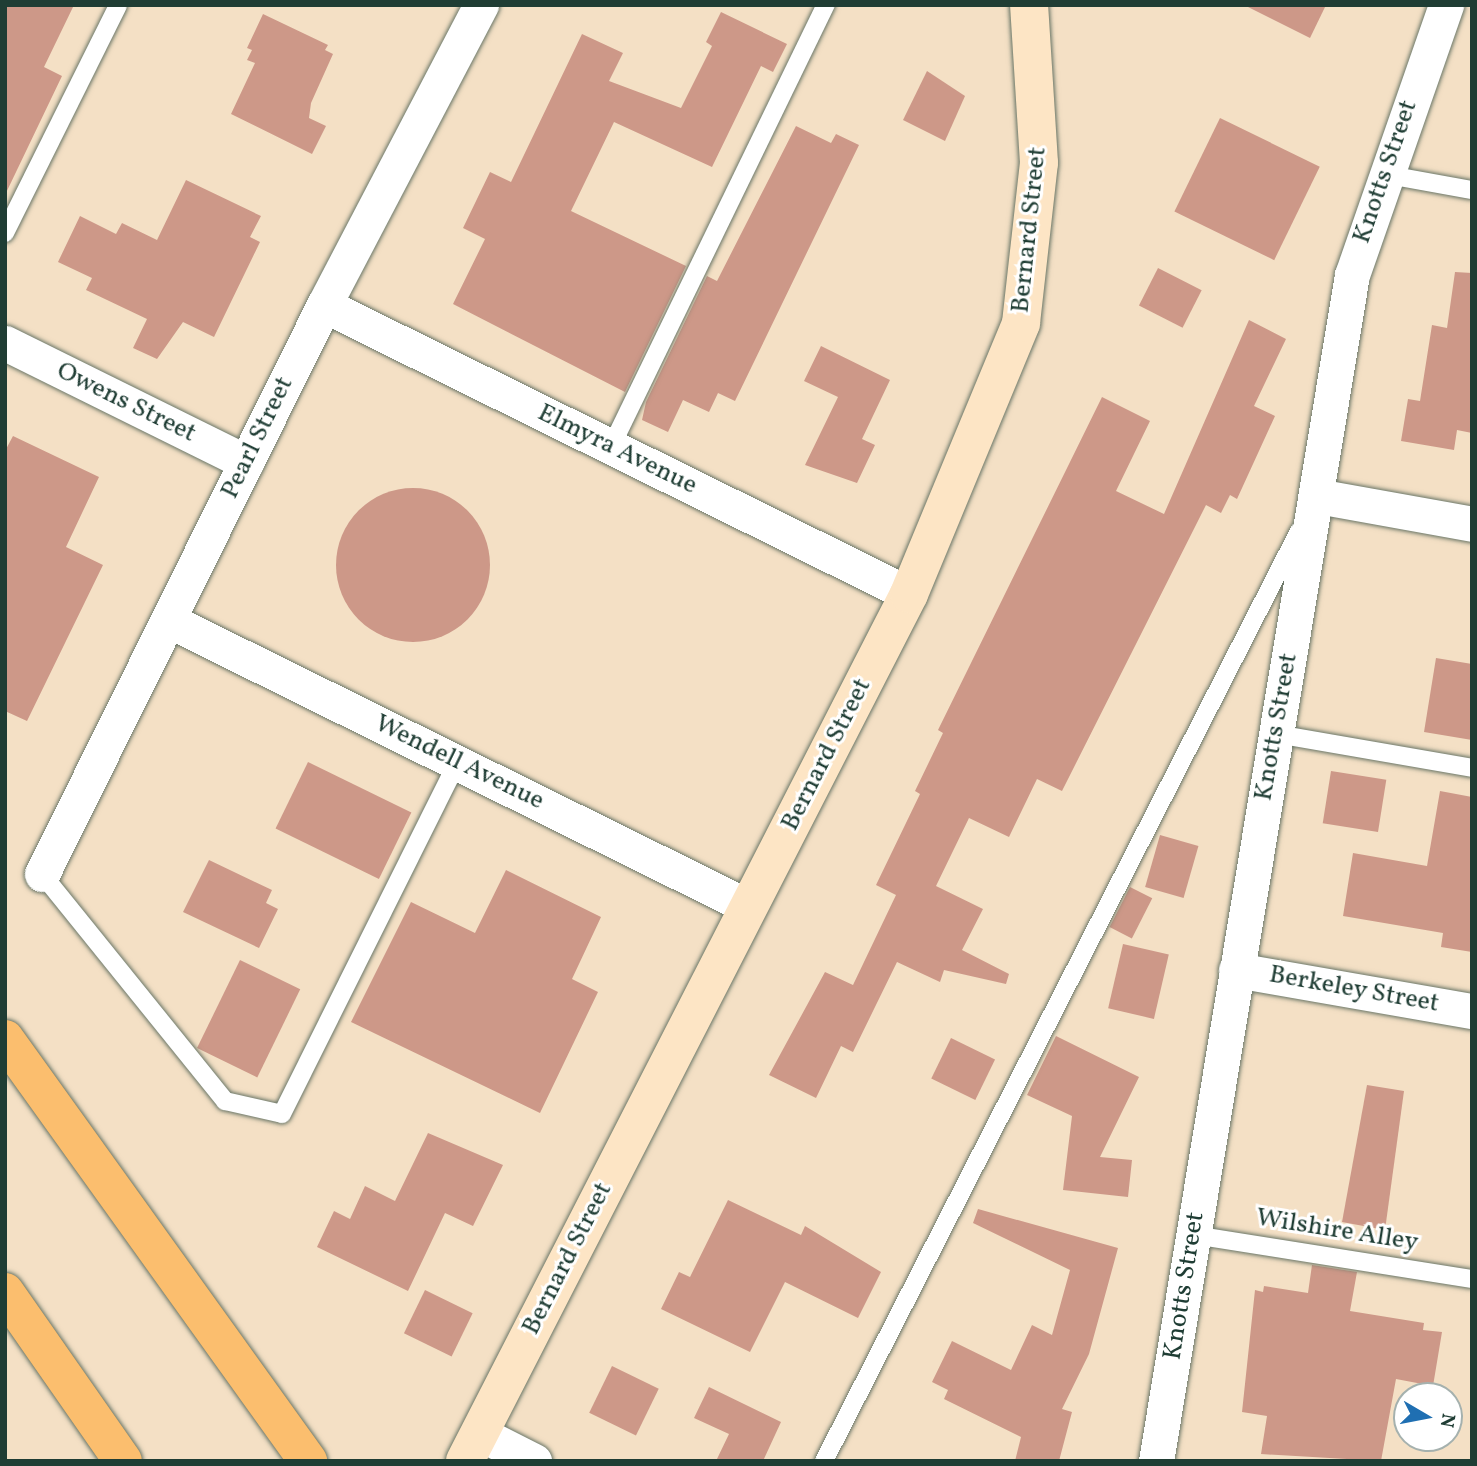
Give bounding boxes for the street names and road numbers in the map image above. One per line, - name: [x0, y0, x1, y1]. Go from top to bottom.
- street label: Knotts Street: [1347, 96, 1425, 248]
- street label: Bernard Street: [1006, 145, 1054, 315]
- street label: Owens Street: [51, 356, 201, 450]
- street label: Pearl Street: [215, 372, 301, 504]
- street label: Elmyra Avenue: [532, 398, 702, 502]
- street label: Knotts Street: [1249, 651, 1305, 803]
- street label: Bernard Street: [775, 674, 879, 836]
- street label: Wendell Avenue: [369, 709, 549, 817]
- street label: Berkeley Street: [1266, 960, 1442, 1020]
- street label: Bernard Street: [516, 1178, 620, 1340]
- street label: Wilshire Alley: [1254, 1203, 1420, 1259]
- street label: Knotts Street: [1158, 1210, 1212, 1362]

